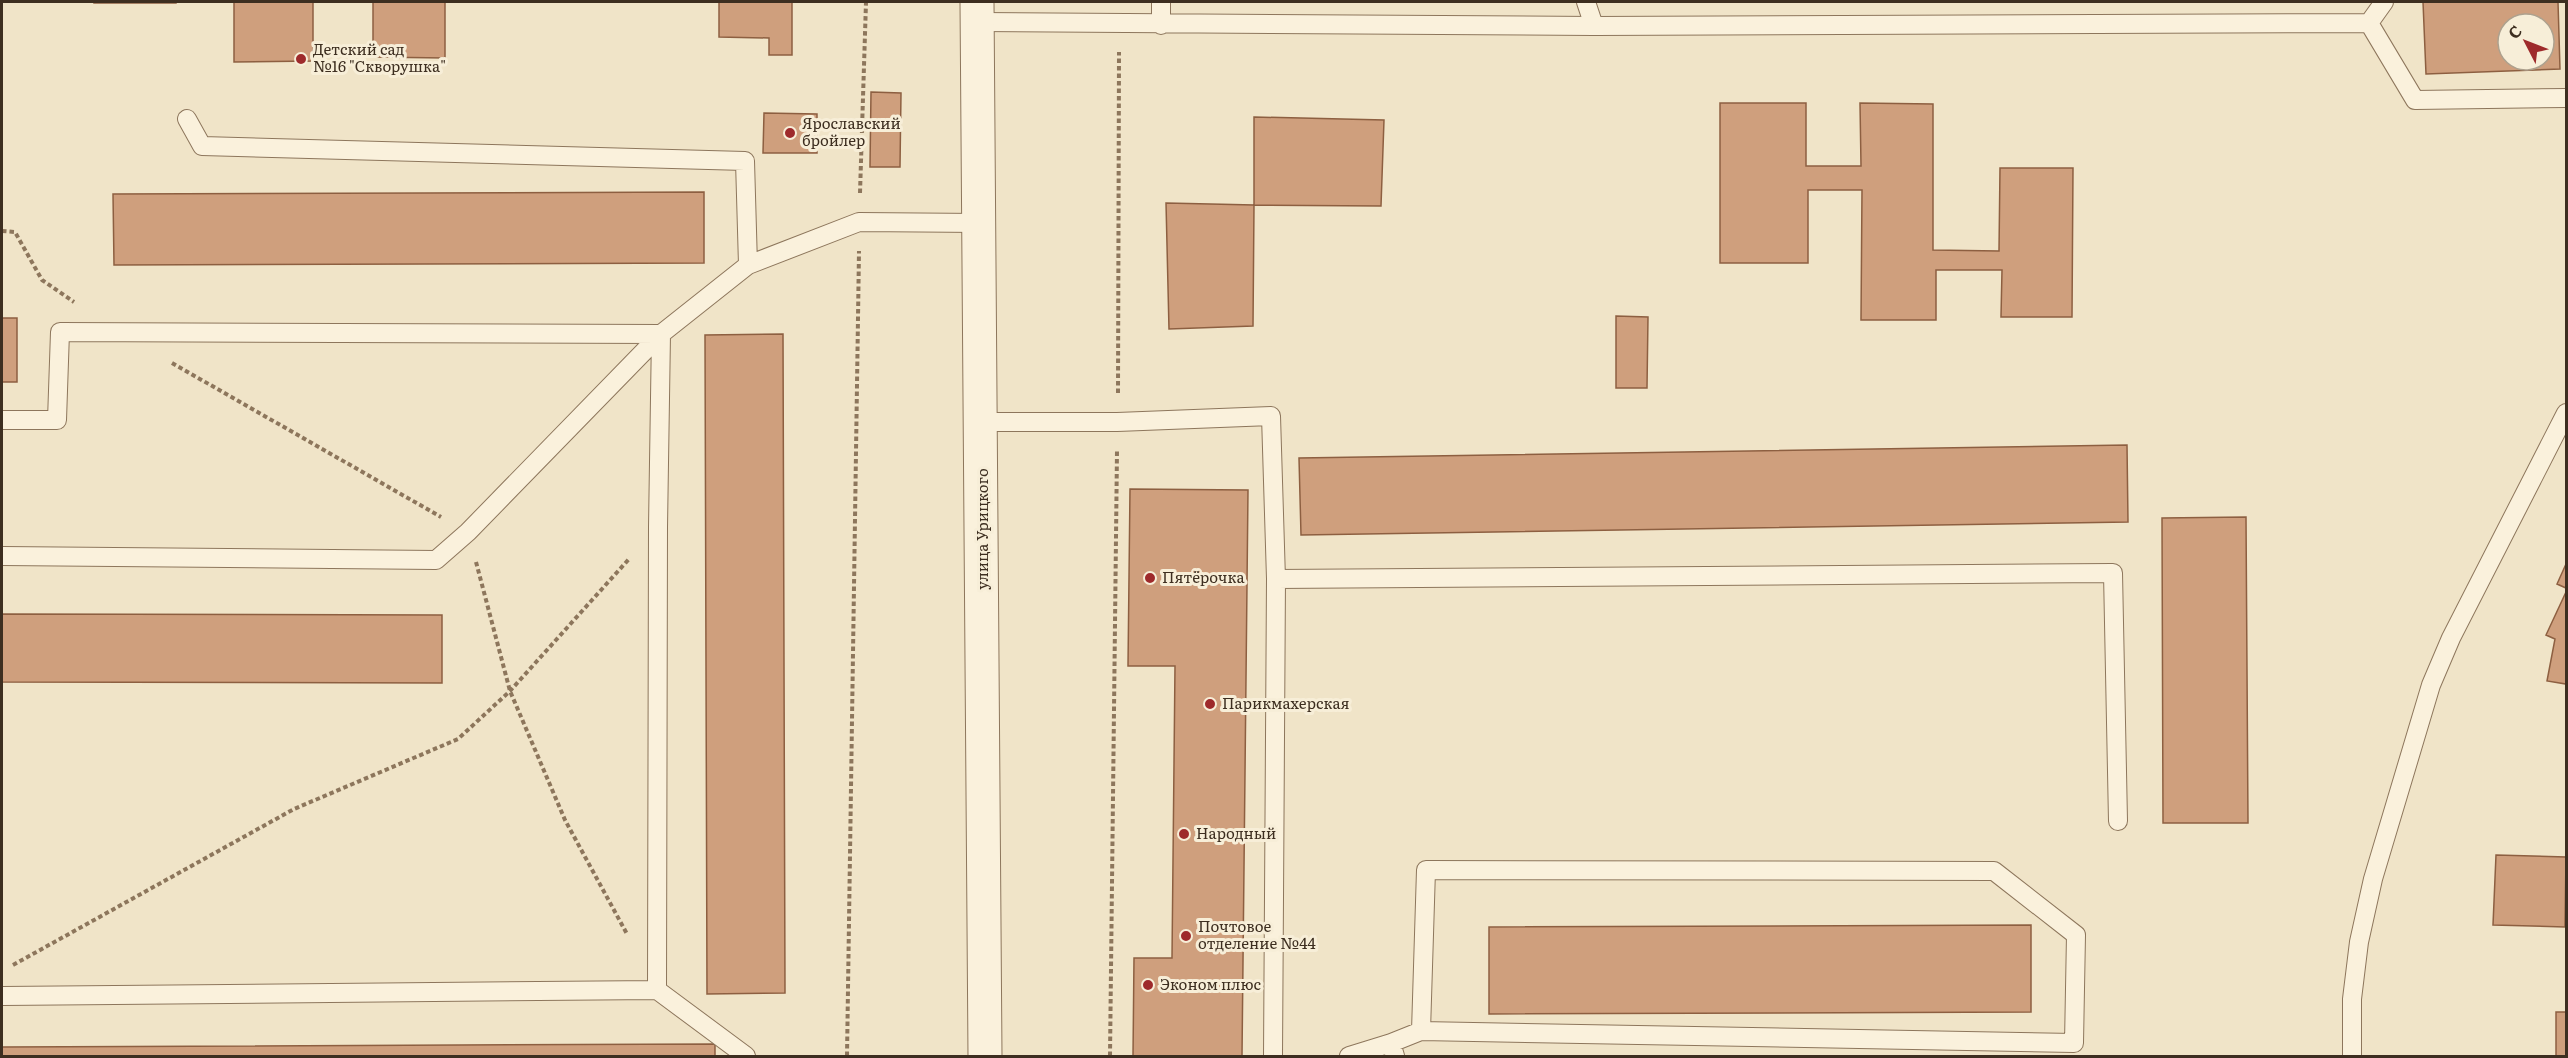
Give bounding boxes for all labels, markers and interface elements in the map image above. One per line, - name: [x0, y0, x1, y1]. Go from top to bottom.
- north arrow: [2496, 12, 2556, 72]
- text: С: [2501, 19, 2527, 44]
- place label: Детский сад №16 "Скворушка": [313, 37, 446, 77]
- marker: Детский сад №16 "Скворушка": [294, 52, 308, 66]
- place label: Ярославский бройлер: [802, 111, 901, 151]
- marker: Ярославский бройлер: [783, 126, 797, 140]
- street label: улица Урицкого: [970, 468, 993, 590]
- place label: Пятёрочка: [1162, 565, 1246, 588]
- marker: Пятёрочка: [1143, 571, 1157, 585]
- place label: Парикмахерская: [1222, 691, 1350, 714]
- marker: Парикмахерская: [1203, 697, 1217, 711]
- place label: Народный: [1196, 821, 1276, 844]
- marker: Народный: [1177, 827, 1191, 841]
- place label: Почтовое отделение №44: [1198, 914, 1316, 954]
- marker: Почтовое отделение №44: [1179, 929, 1193, 943]
- place label: Эконом плюс: [1160, 972, 1261, 995]
- marker: Эконом плюс: [1141, 978, 1155, 992]

